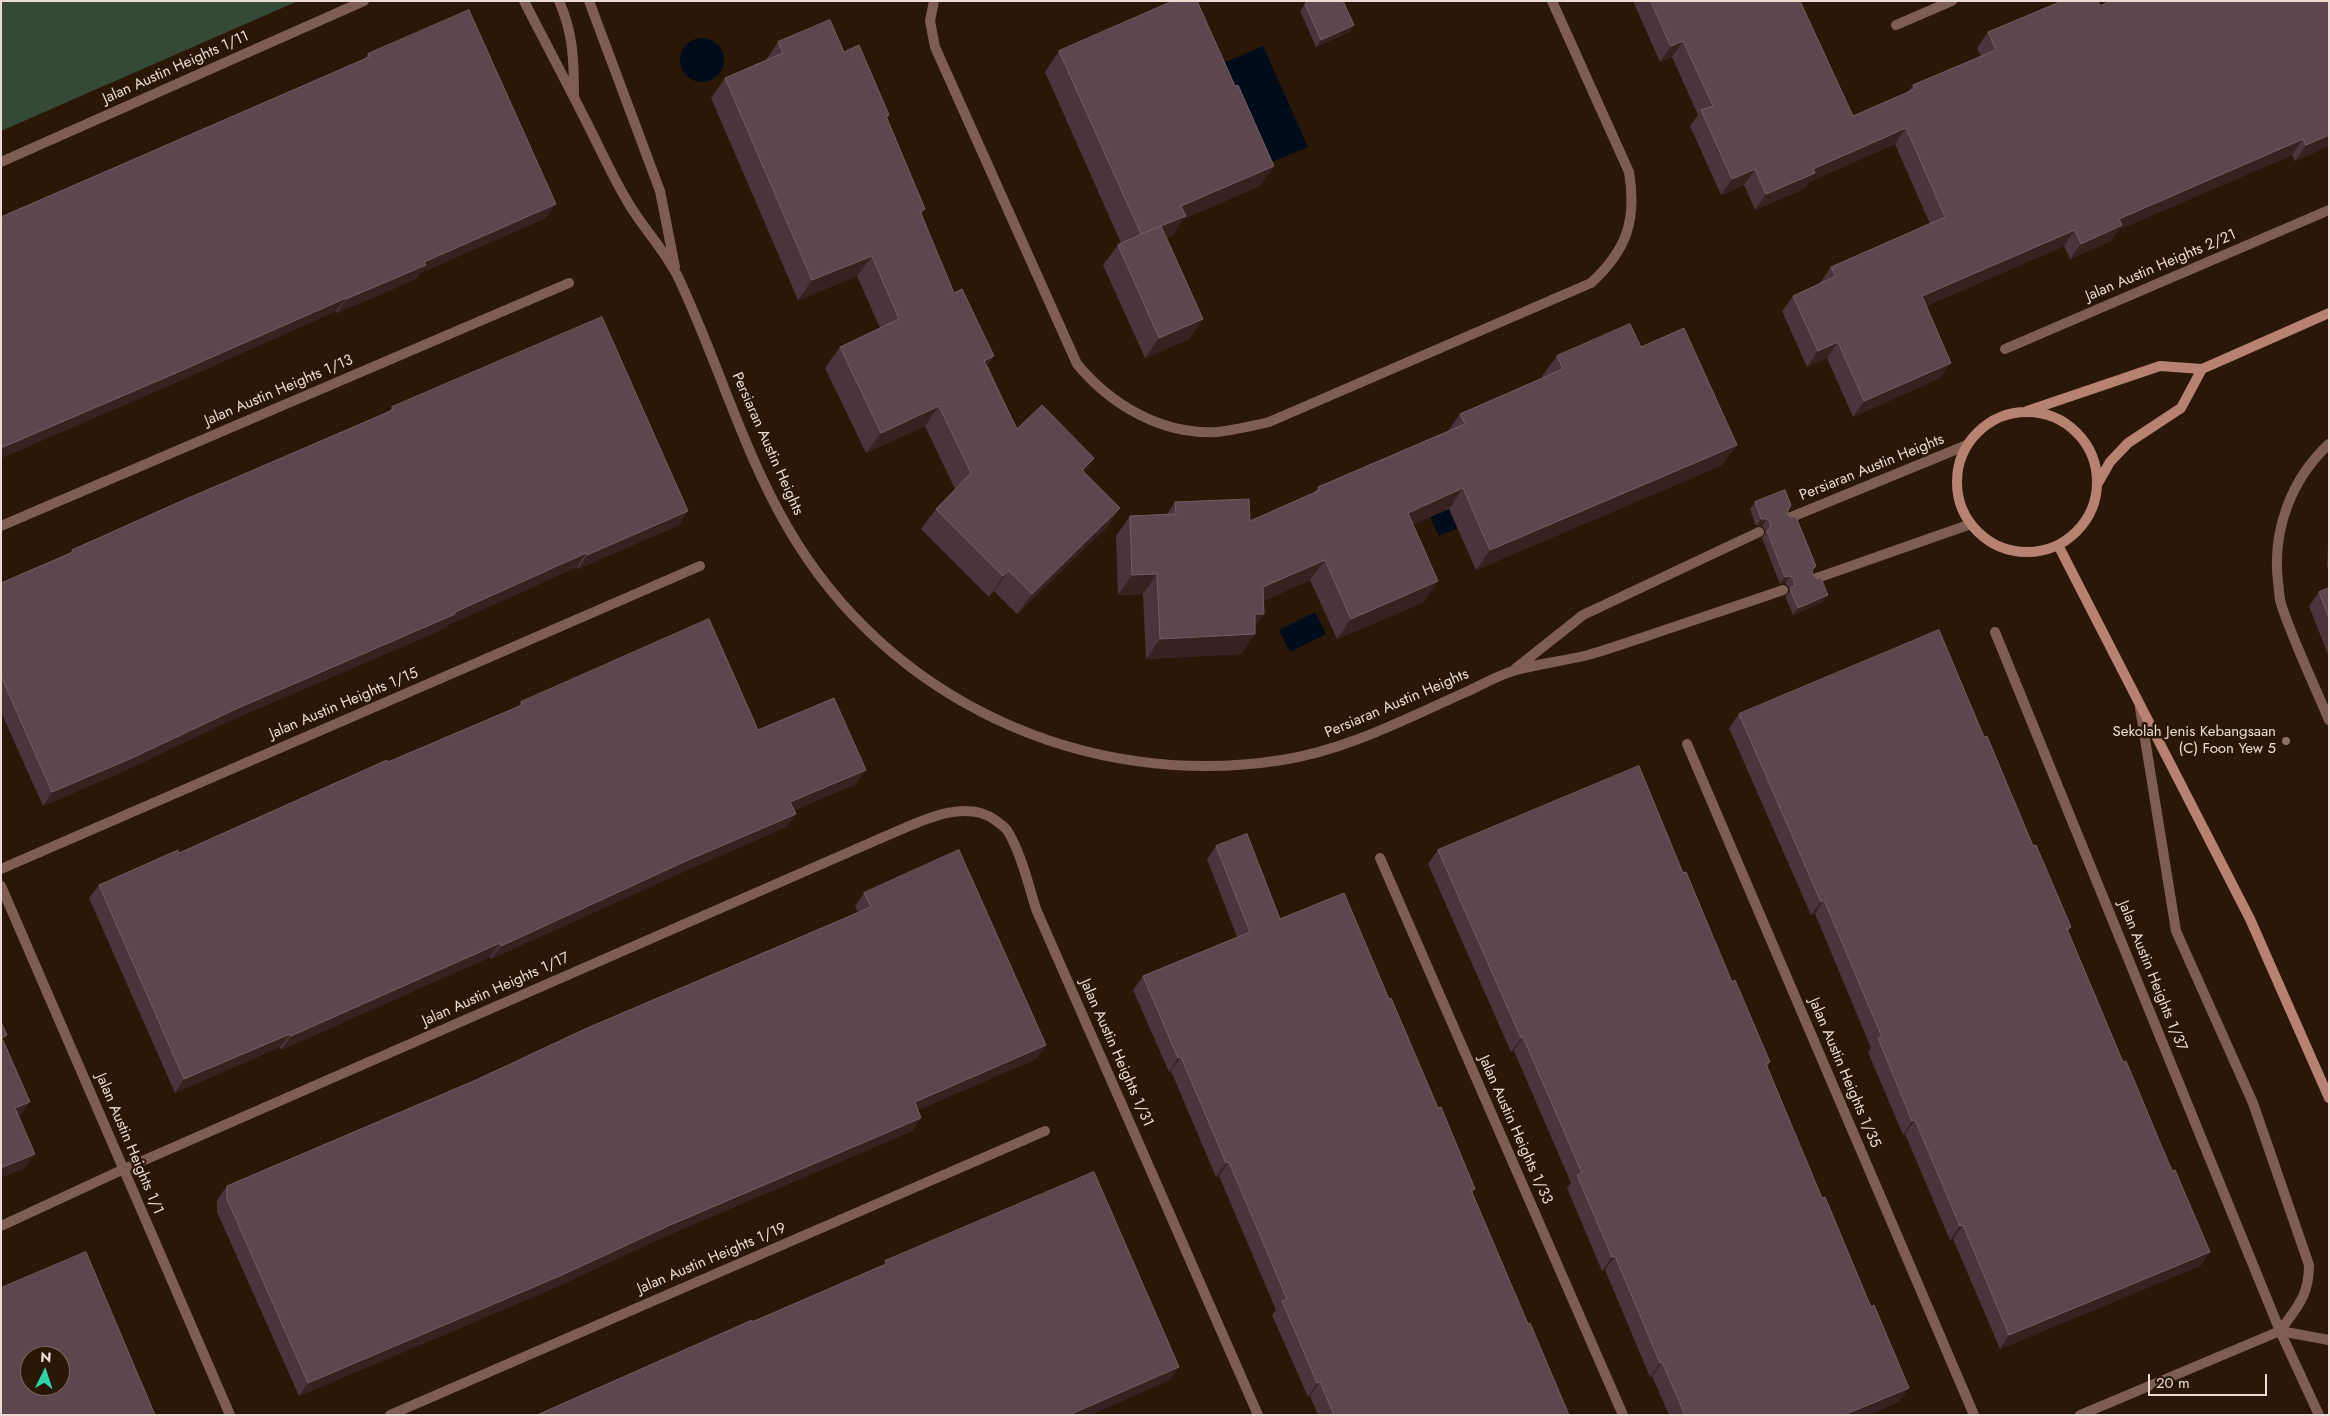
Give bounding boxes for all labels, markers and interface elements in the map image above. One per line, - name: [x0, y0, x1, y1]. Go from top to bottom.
- street label: Jalan Austin Heights 1/11: [100, 28, 252, 108]
- street label: Jalan Austin Heights 2/21: [2083, 226, 2239, 306]
- street label: Jalan Austin Heights 1/13: [202, 352, 356, 430]
- street label: Persiaran Austin Heights: [727, 370, 807, 518]
- street label: Persiaran Austin Heights: [1797, 431, 1947, 505]
- street label: Jalan Austin Heights 1/15: [267, 664, 421, 744]
- street label: Persiaran Austin Heights: [1322, 666, 1472, 742]
- place label: Sekolah Jenis Kebangsaan (C) Foon Yew 5: [2113, 723, 2276, 758]
- marker: Sekolah Jenis Kebangsaan (C) Foon Yew 5: [2280, 735, 2292, 747]
- street label: Jalan Austin Heights 1/37: [2114, 898, 2190, 1054]
- street label: Jalan Austin Heights 1/17: [420, 949, 572, 1031]
- street label: Jalan Austin Heights 1/31: [1075, 976, 1157, 1130]
- street label: Jalan Austin Heights 1/35: [1804, 995, 1884, 1151]
- street label: Jalan Austin Heights 1/33: [1474, 1053, 1556, 1207]
- street label: Jalan Austin Heights 1/1: [91, 1071, 167, 1217]
- street label: Jalan Austin Heights 1/19: [635, 1219, 789, 1299]
- north arrow: [20, 1346, 70, 1396]
- text: N: [40, 1347, 52, 1367]
- scale bar: [2150, 1364, 2269, 1396]
- text: 20 m: [2156, 1372, 2190, 1394]

